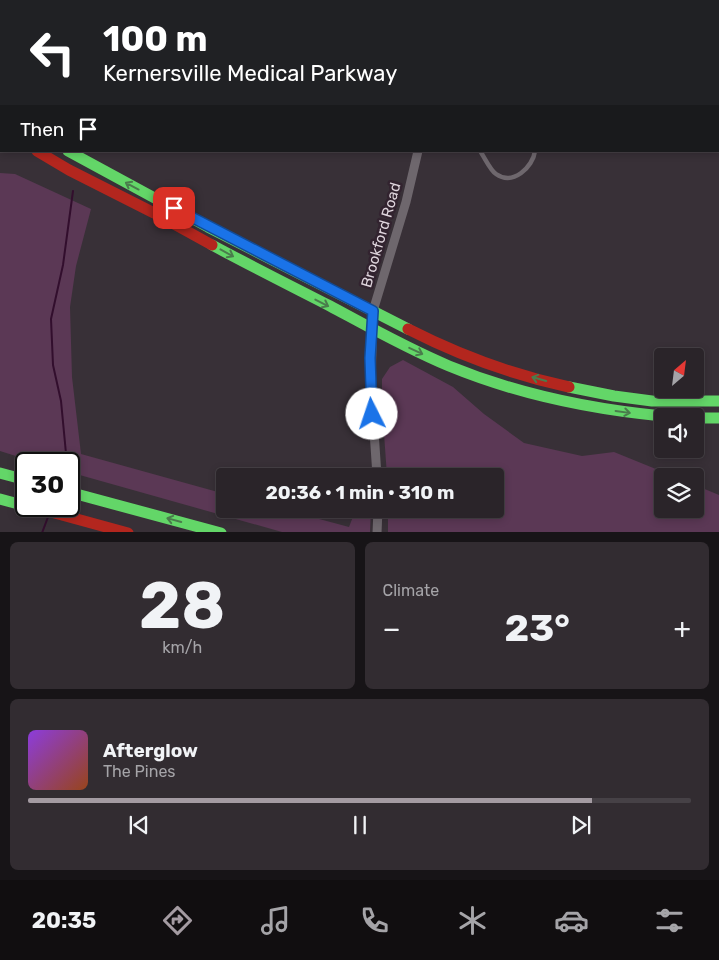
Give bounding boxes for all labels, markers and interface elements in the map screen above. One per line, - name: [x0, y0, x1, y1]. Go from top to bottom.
- text: 100 m: [103, 18, 208, 60]
- icon: left: [20, 20, 85, 85]
- text: Kernersville Medical Parkway: [103, 60, 397, 87]
- icon: arrive: [74, 115, 102, 143]
- text: Then: [20, 118, 64, 141]
- one-way arrow: [125, 180, 140, 190]
- street label: Brookford Road: [357, 180, 405, 290]
- pin: [153, 187, 195, 229]
- icon: arrive: [160, 194, 188, 222]
- one-way arrow: [219, 248, 234, 258]
- one-way arrow: [314, 299, 329, 308]
- one-way arrow: [408, 347, 423, 356]
- north arrow: [654, 348, 704, 398]
- map controls: [654, 348, 704, 518]
- one-way arrow: [531, 373, 547, 383]
- position arrow: [345, 387, 397, 439]
- one-way arrow: [614, 407, 630, 417]
- button: sound: [654, 408, 704, 458]
- speed limit sign: 30: [15, 452, 80, 517]
- button: layers: [654, 468, 704, 518]
- text: 20:36 · 1 min · 310 m: [265, 481, 455, 504]
- one-way arrow: [166, 515, 182, 524]
- text: 28: [139, 567, 225, 644]
- text: Climate: [383, 581, 439, 600]
- text: 23°: [504, 605, 570, 651]
- text: −: [383, 612, 401, 645]
- text: +: [674, 612, 691, 645]
- text: km/h: [162, 638, 202, 657]
- text: Afterglow: [103, 739, 198, 762]
- text: The Pines: [103, 762, 176, 781]
- icon: previous: [125, 811, 153, 839]
- icon: pause: [346, 811, 374, 839]
- icon: next: [567, 811, 595, 839]
- icon: directions: [160, 903, 195, 938]
- icon: music: [258, 903, 293, 938]
- icon: phone: [357, 903, 392, 938]
- icon: climate: [455, 903, 490, 938]
- icon: car: [554, 903, 589, 938]
- icon: filters: [652, 903, 687, 938]
- text: 20:35: [32, 907, 96, 934]

